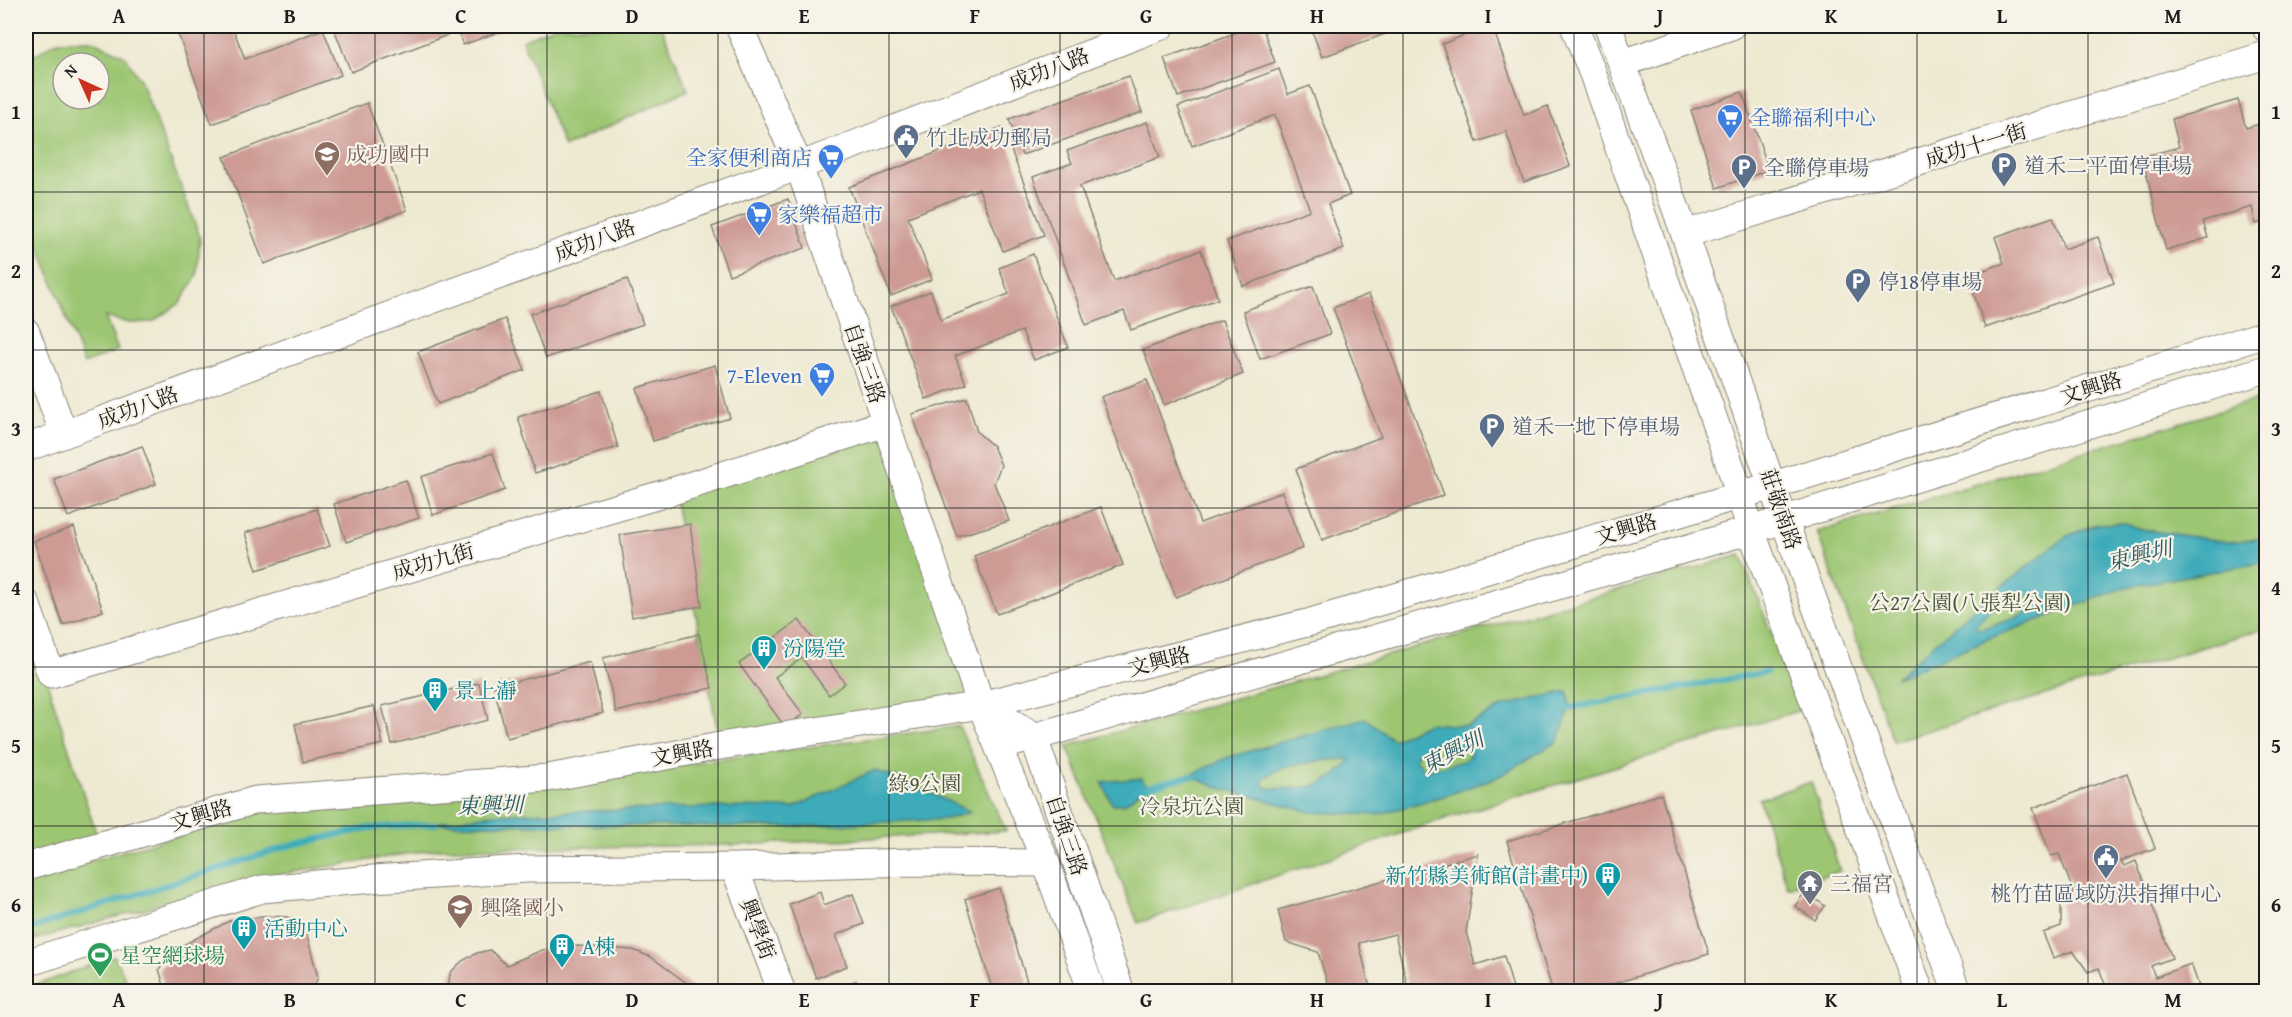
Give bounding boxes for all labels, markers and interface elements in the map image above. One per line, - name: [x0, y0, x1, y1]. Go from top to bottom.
- text: A: [113, 1, 126, 30]
- text: B: [284, 1, 296, 30]
- text: C: [455, 1, 467, 30]
- text: D: [625, 1, 639, 30]
- text: E: [799, 1, 810, 30]
- text: F: [970, 1, 980, 30]
- text: G: [1140, 1, 1152, 30]
- text: H: [1310, 1, 1324, 30]
- text: I: [1485, 1, 1491, 30]
- text: J: [1654, 1, 1664, 30]
- text: K: [1825, 1, 1838, 30]
- text: L: [1997, 1, 2008, 30]
- text: M: [2164, 1, 2182, 30]
- street label: 成功八路: [1004, 39, 1094, 99]
- north arrow: [51, 51, 111, 111]
- text: N: [58, 58, 83, 83]
- text: 1: [11, 97, 21, 126]
- text: 1: [2271, 97, 2281, 126]
- supermarket icon: 全聯福利中心: [1715, 102, 1745, 140]
- place label: 全聯福利中心: [1750, 102, 1876, 133]
- street label: 成功十一街: [1921, 115, 2031, 175]
- public building icon: 竹北成功郵局: [891, 122, 921, 160]
- place label: 竹北成功郵局: [926, 122, 1052, 153]
- school or university icon: 成功國中: [312, 139, 342, 177]
- place label: 成功國中: [346, 139, 430, 170]
- place label: 全家便利商店: [686, 142, 812, 173]
- supermarket icon: 全家便利商店: [816, 142, 846, 180]
- parking icon: 道禾二平面停車場: [1989, 150, 2019, 188]
- place label: 道禾二平面停車場: [2024, 150, 2192, 181]
- parking icon: 全聯停車場: [1729, 152, 1759, 190]
- place label: 全聯停車場: [1764, 152, 1869, 183]
- supermarket icon: 家樂福超市: [744, 199, 774, 237]
- place label: 家樂福超市: [778, 199, 883, 230]
- street label: 成功八路: [550, 211, 640, 269]
- text: 2: [11, 256, 21, 285]
- text: 2: [2271, 256, 2281, 285]
- parking icon: 停18停車場: [1843, 266, 1873, 304]
- place label: 停18停車場: [1878, 266, 1982, 297]
- street label: 自強三路: [837, 318, 893, 408]
- place label: 7-Eleven: [727, 360, 802, 391]
- supermarket icon: 7-Eleven: [807, 360, 837, 398]
- street label: 文興路: [2056, 364, 2126, 412]
- street label: 成功八路: [93, 378, 183, 436]
- parking icon: 道禾一地下停車場: [1477, 411, 1507, 449]
- place label: 道禾一地下停車場: [1512, 411, 1680, 442]
- text: 3: [11, 414, 21, 443]
- text: 3: [2271, 414, 2281, 443]
- street label: 莊敬南路: [1753, 464, 1809, 554]
- street label: 文興路: [1591, 505, 1661, 553]
- water label: 東興圳: [2103, 531, 2179, 578]
- street label: 成功九街: [388, 535, 478, 587]
- text: 4: [11, 573, 21, 602]
- text: 4: [2271, 573, 2281, 602]
- park label: 公27公園(八張犁公園): [1869, 587, 2071, 618]
- building icon: 汾陽堂: [749, 633, 779, 671]
- place label: 汾陽堂: [783, 633, 846, 664]
- street label: 文興路: [1125, 638, 1193, 684]
- building icon: 景上瀞: [420, 675, 450, 713]
- place label: 景上瀞: [454, 675, 517, 706]
- water label: 東興圳: [1415, 721, 1492, 781]
- text: 5: [11, 731, 21, 760]
- text: 5: [2271, 731, 2281, 760]
- street label: 文興路: [648, 732, 716, 774]
- park label: 綠9公園: [888, 768, 962, 799]
- water label: 東興圳: [457, 788, 527, 822]
- street label: 自強三路: [1039, 790, 1095, 880]
- street label: 文興路: [166, 791, 236, 839]
- park label: 冷泉坑公園: [1140, 791, 1245, 822]
- public building icon: 桃竹苗區域防洪指揮中心: [2091, 842, 2121, 880]
- place label: 新竹縣美術館(計畫中): [1385, 860, 1588, 891]
- building icon: 新竹縣美術館(計畫中): [1593, 860, 1623, 898]
- temple icon: 三福宮: [1795, 868, 1825, 906]
- place label: 三福宮: [1830, 868, 1893, 899]
- place label: 桃竹苗區域防洪指揮中心: [1991, 878, 2222, 909]
- text: 6: [11, 890, 21, 919]
- text: 6: [2271, 890, 2281, 919]
- school or university icon: 興隆國小: [445, 892, 475, 930]
- place label: 興隆國小: [480, 892, 564, 923]
- street label: 興學街: [732, 894, 784, 964]
- building icon: 活動中心: [229, 913, 259, 951]
- place label: 活動中心: [264, 913, 348, 944]
- building icon: A棟: [547, 931, 577, 969]
- place label: A棟: [582, 931, 616, 962]
- sports icon: 星空網球場: [85, 940, 115, 978]
- place label: 星空網球場: [120, 940, 225, 971]
- text: A: [113, 985, 126, 1014]
- text: B: [284, 985, 296, 1014]
- text: C: [455, 985, 467, 1014]
- text: D: [625, 985, 639, 1014]
- text: E: [799, 985, 810, 1014]
- text: F: [970, 985, 980, 1014]
- text: G: [1140, 985, 1152, 1014]
- text: H: [1310, 985, 1324, 1014]
- text: I: [1485, 985, 1491, 1014]
- text: J: [1654, 985, 1664, 1014]
- text: K: [1825, 985, 1838, 1014]
- text: L: [1997, 985, 2008, 1014]
- text: M: [2164, 985, 2182, 1014]

